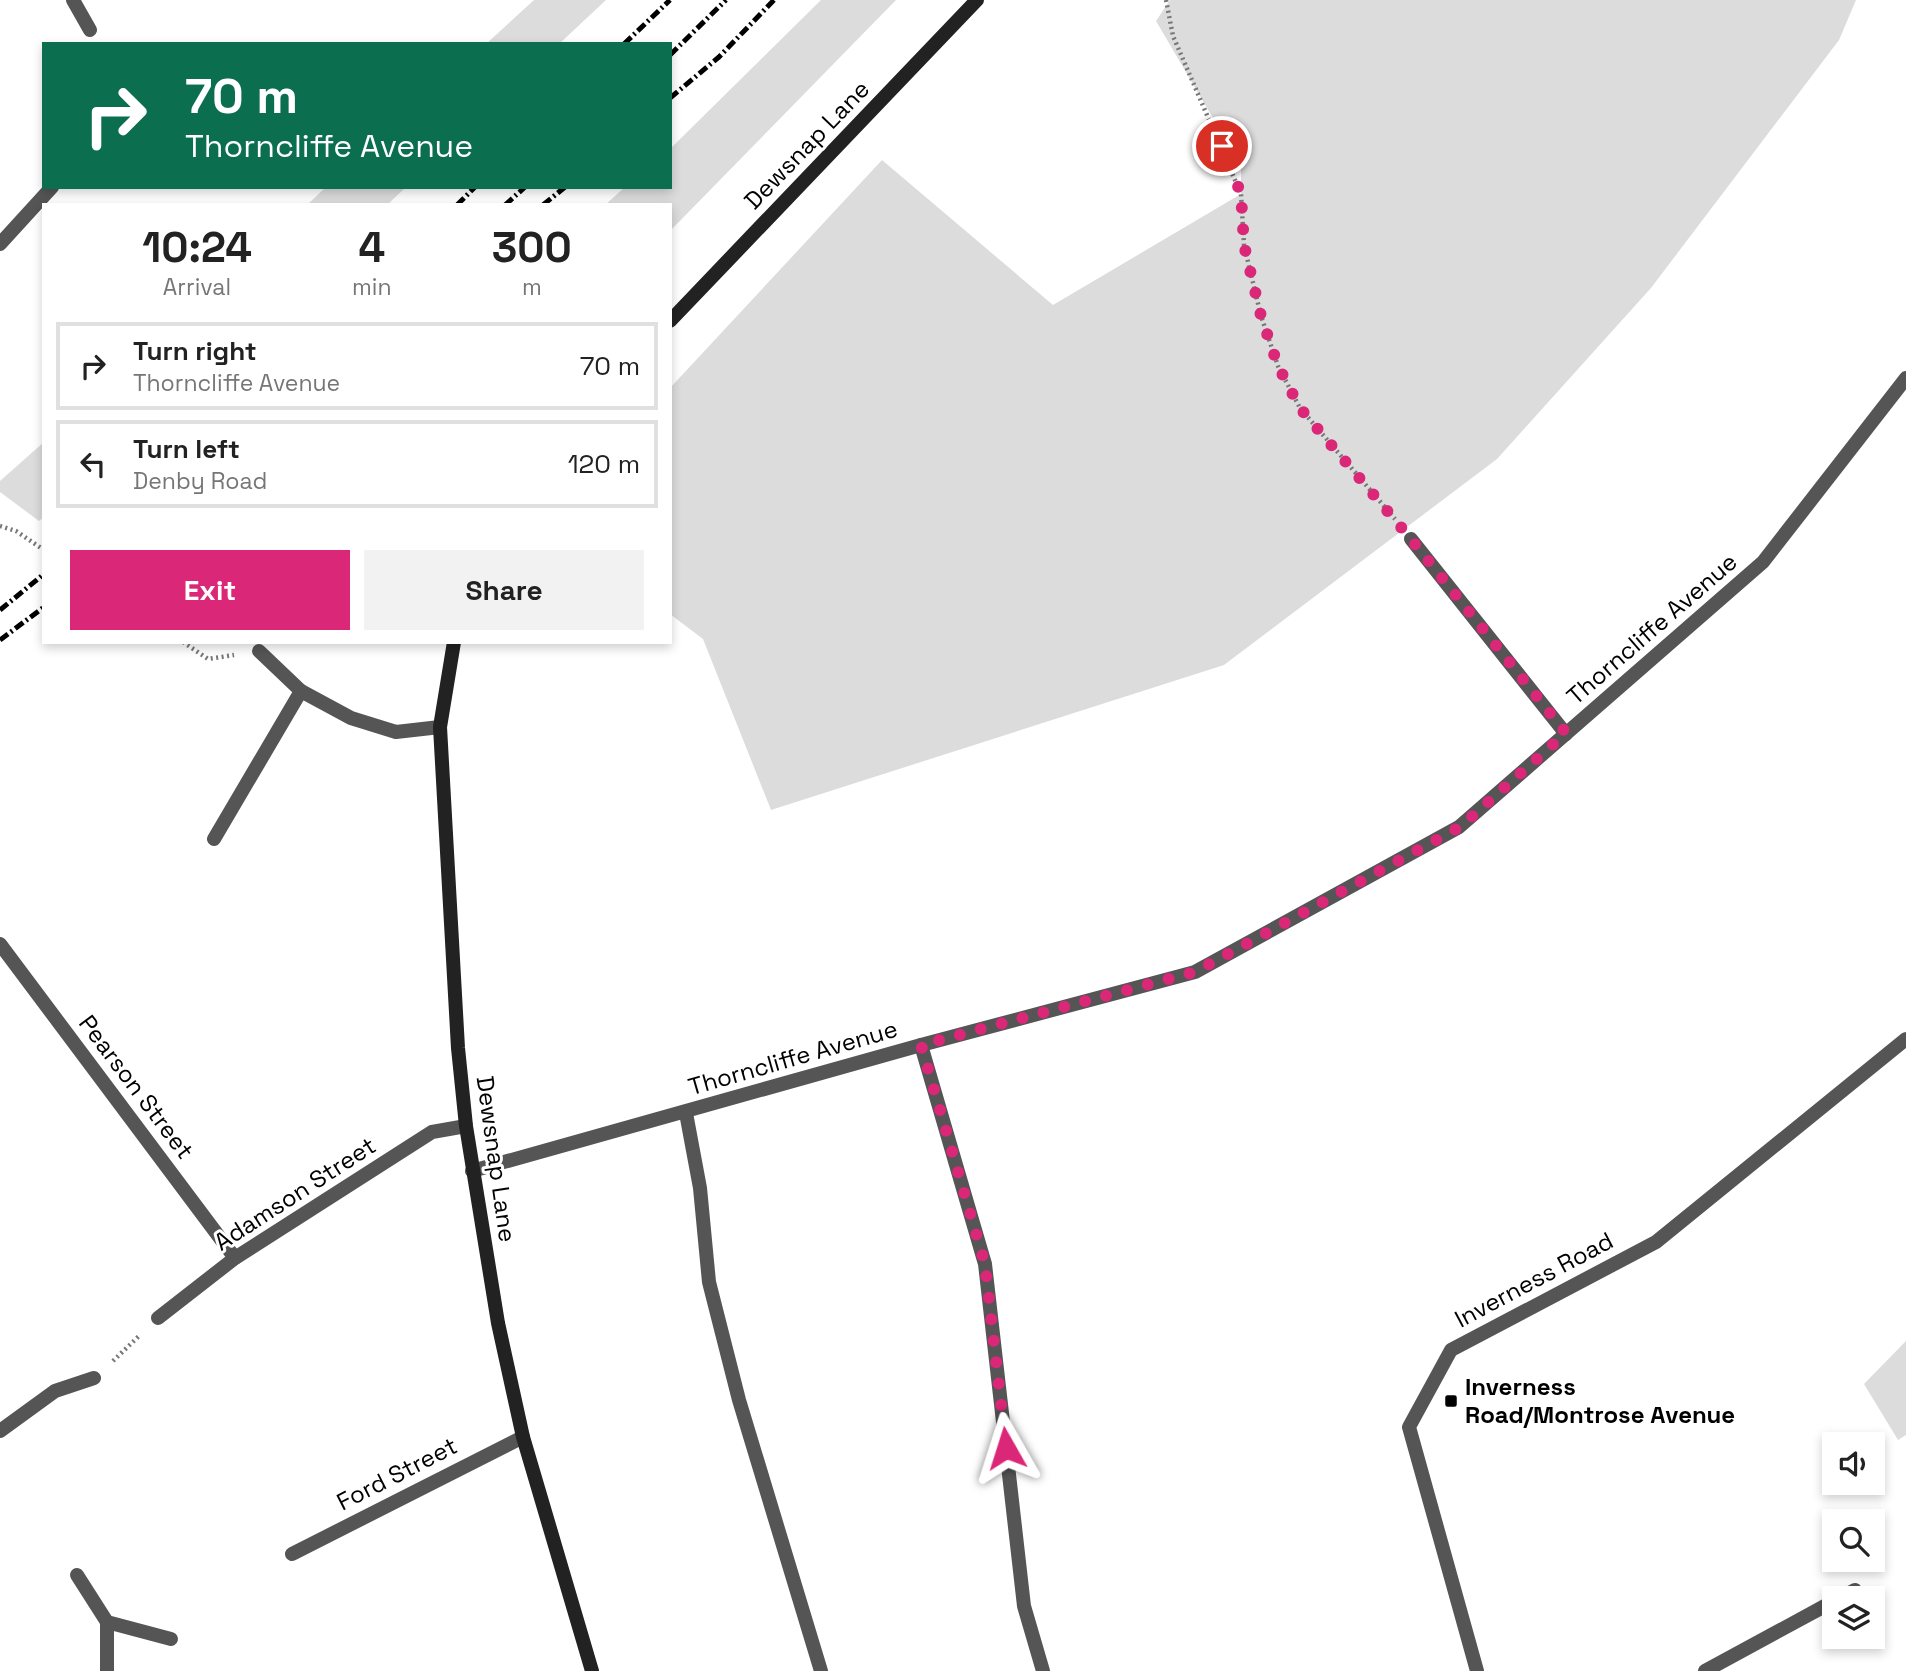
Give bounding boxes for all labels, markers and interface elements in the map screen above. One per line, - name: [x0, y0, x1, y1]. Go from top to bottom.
- text: 70 m: [185, 65, 298, 127]
- icon: right: [70, 70, 161, 161]
- street label: Dewsnap Lane: [737, 74, 876, 216]
- pin: [1192, 116, 1252, 176]
- text: Thorncliffe Avenue: [185, 126, 473, 166]
- icon: arrive: [1203, 127, 1241, 165]
- text: 10:24: [142, 221, 252, 274]
- text: 4: [358, 221, 385, 274]
- text: 300: [492, 221, 572, 274]
- text: Arrival: [163, 272, 231, 302]
- text: min: [352, 272, 392, 302]
- text: m: [522, 272, 542, 302]
- text: Turn right: [133, 334, 257, 368]
- icon: right: [74, 347, 112, 385]
- text: 70 m: [580, 349, 640, 383]
- text: Thorncliffe Avenue: [133, 368, 340, 398]
- text: Turn left: [133, 432, 240, 466]
- icon: left: [74, 445, 112, 483]
- text: 120 m: [568, 447, 640, 481]
- text: Denby Road: [133, 466, 267, 496]
- street label: Thorncliffe Avenue: [1560, 546, 1743, 711]
- button: Exit: [70, 550, 350, 630]
- button: Share: [364, 550, 644, 630]
- street label: Pearson Street: [72, 1008, 201, 1165]
- street label: Thorncliffe Avenue: [685, 1013, 901, 1102]
- street label: Dewsnap Lane: [469, 1074, 524, 1244]
- street label: Adamson Street: [208, 1130, 381, 1257]
- street label: Inverness Road: [1449, 1225, 1618, 1334]
- place label: Inverness Road/Montrose Avenue: [1465, 1371, 1735, 1430]
- marker: Inverness Road/Montrose Avenue: [1443, 1393, 1459, 1409]
- position arrow: [969, 1411, 1043, 1485]
- street label: Ford Street: [331, 1430, 462, 1517]
- map controls: [1822, 1432, 1885, 1649]
- button: sound: [1822, 1432, 1885, 1495]
- button: search: [1822, 1509, 1885, 1572]
- button: layers: [1822, 1586, 1885, 1649]

